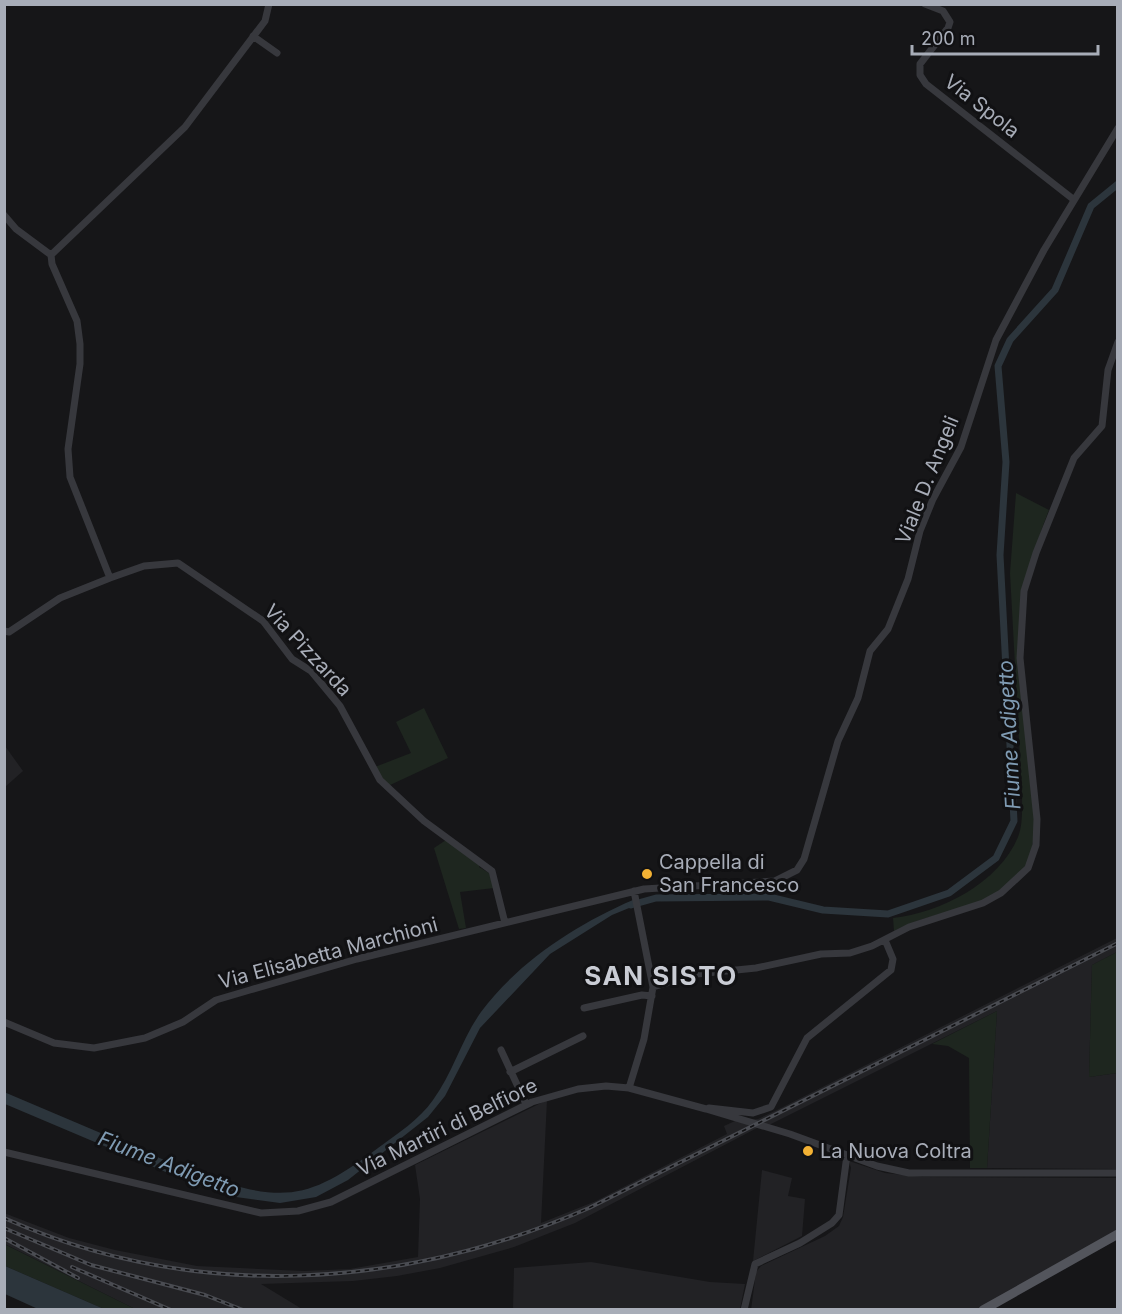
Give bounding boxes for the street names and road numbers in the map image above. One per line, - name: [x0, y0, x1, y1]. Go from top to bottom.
- street label: Via Spola: [940, 69, 1024, 143]
- street label: Viale D. Angeli: [890, 412, 964, 548]
- street label: Via Pizzarda: [259, 599, 357, 701]
- street label: Via Elisabetta Marchioni: [216, 912, 440, 994]
- street label: Via Martiri di Belfiore: [353, 1073, 541, 1181]

